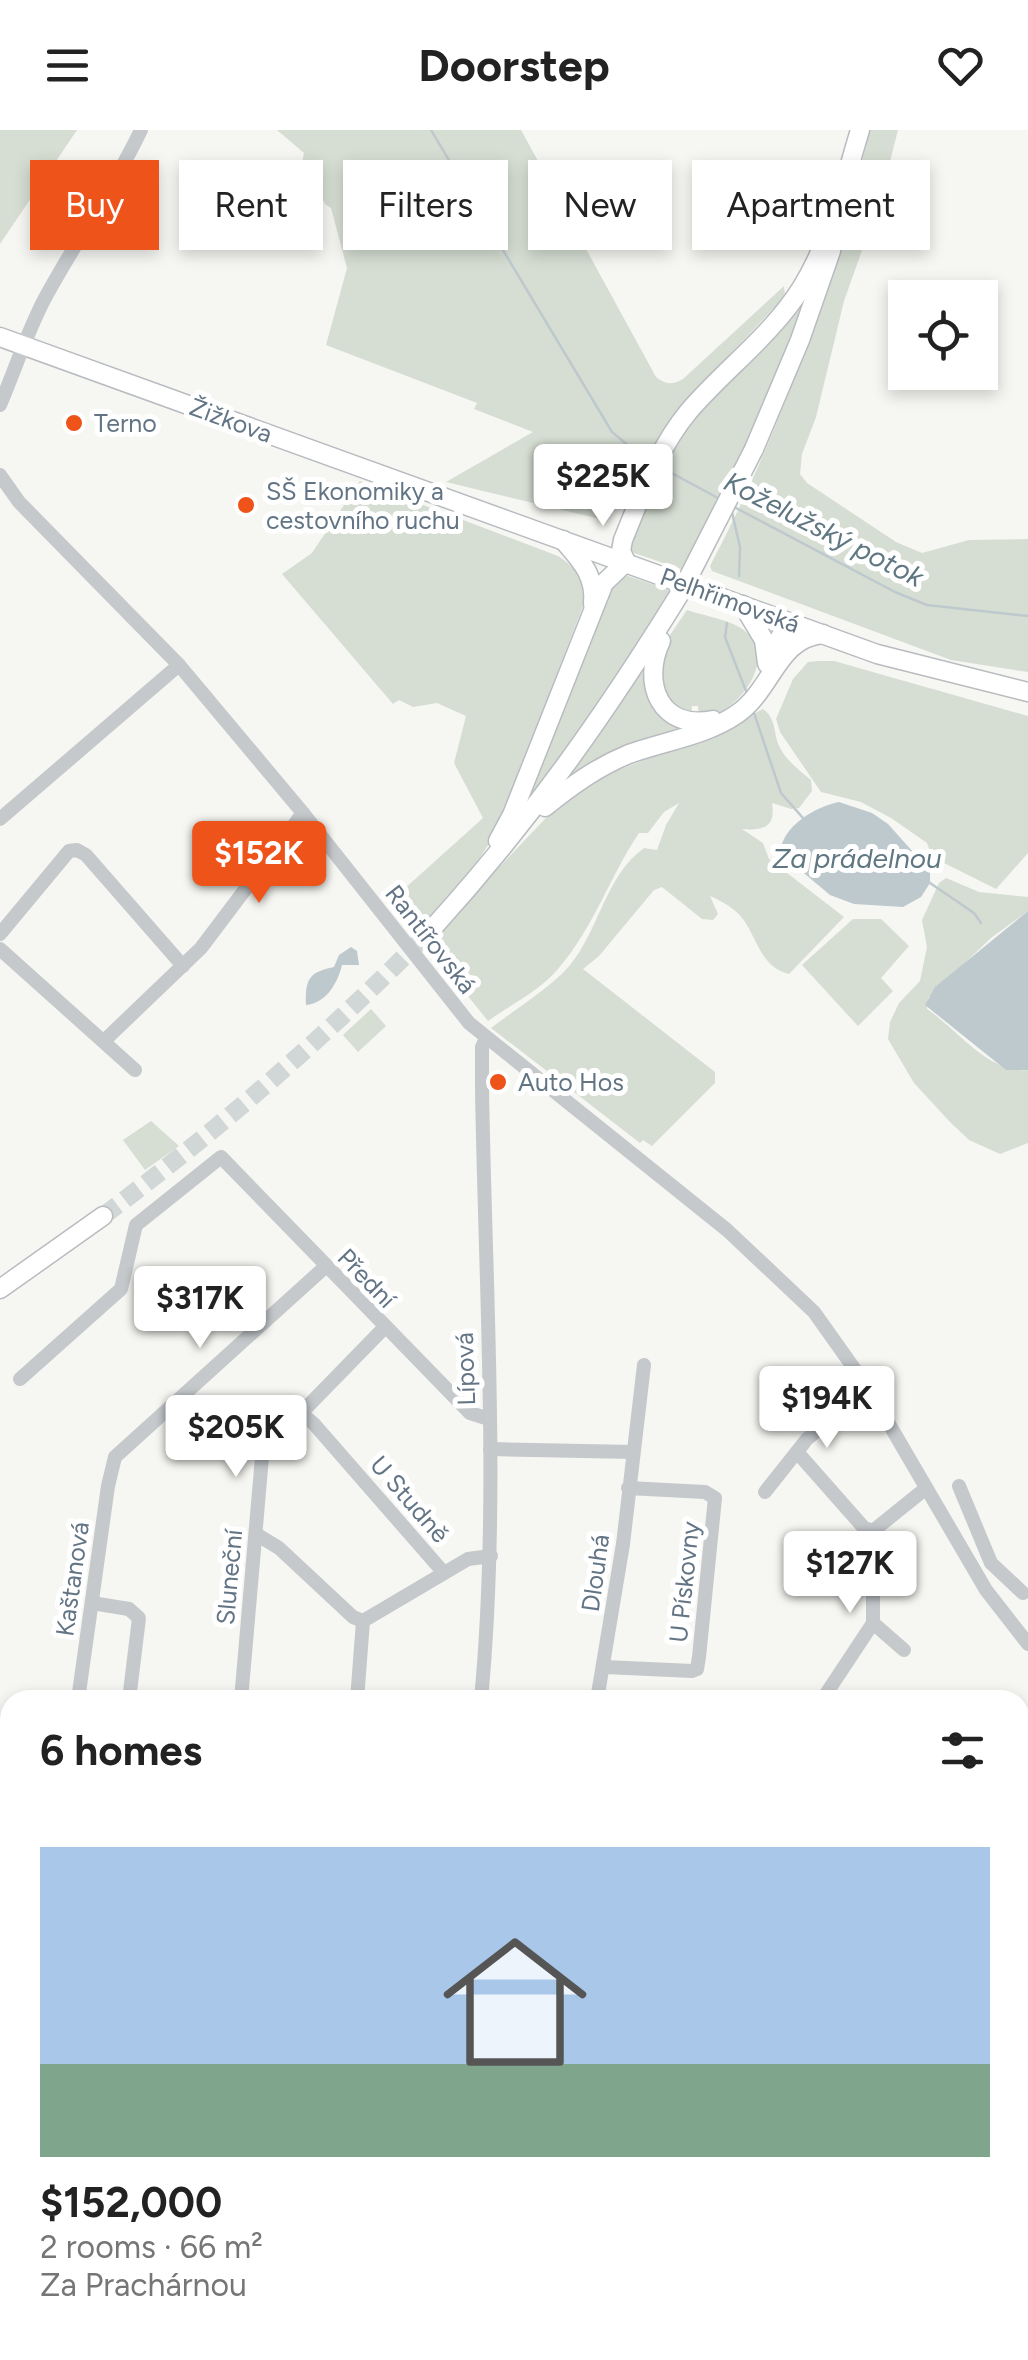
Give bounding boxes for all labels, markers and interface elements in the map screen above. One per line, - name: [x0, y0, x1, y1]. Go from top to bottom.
- icon: menu: [40, 38, 95, 93]
- text: Doorstep: [418, 38, 610, 92]
- icon: heart: [933, 38, 988, 93]
- chip: Buy: [30, 160, 159, 250]
- chip: Rent: [179, 160, 323, 250]
- chip: Filters: [343, 160, 508, 250]
- chip: New: [528, 160, 672, 250]
- chip: Apartment: [692, 160, 930, 250]
- map controls: [888, 280, 998, 390]
- button: locate: [888, 280, 998, 390]
- street label: Žižkova: [186, 391, 276, 449]
- place label: Terno: [94, 408, 157, 438]
- marker: Terno: [63, 412, 85, 434]
- pin: $225K: [533, 444, 673, 529]
- text: $225K: [556, 457, 650, 495]
- water label: Koželužský potok: [718, 464, 931, 595]
- place label: SŠ Ekonomiky a cestovního ruchu: [266, 476, 460, 535]
- marker: SŠ Ekonomiky a cestovního ruchu: [235, 494, 257, 516]
- street label: Pelhřimovská: [656, 561, 804, 639]
- pin: $152K: [189, 821, 329, 906]
- text: $152K: [214, 834, 304, 872]
- water label: Za prádelnou: [772, 841, 942, 875]
- street label: Rantířovská: [379, 879, 483, 999]
- place label: Auto Hos: [518, 1067, 624, 1097]
- marker: Auto Hos: [487, 1071, 509, 1093]
- street label: Přední: [332, 1242, 403, 1315]
- pin: $317K: [130, 1266, 270, 1351]
- text: $317K: [156, 1279, 244, 1317]
- street label: Lípová: [449, 1332, 481, 1406]
- pin: $194K: [757, 1366, 897, 1451]
- text: $194K: [781, 1379, 873, 1417]
- pin: $205K: [166, 1395, 306, 1480]
- text: $205K: [188, 1408, 284, 1446]
- street label: U Studně: [364, 1450, 456, 1548]
- street label: Kaštanová: [49, 1520, 95, 1638]
- street label: U Pískovny: [663, 1520, 705, 1644]
- street label: Sluneční: [210, 1527, 248, 1626]
- pin: $127K: [780, 1531, 920, 1616]
- street label: Dlouhá: [575, 1532, 615, 1614]
- text: $127K: [806, 1544, 894, 1582]
- icon: filters: [935, 1723, 990, 1778]
- text: 6 homes: [40, 1725, 202, 1776]
- icon: home: [425, 1912, 605, 2092]
- text: $152,000: [40, 2177, 222, 2228]
- text: 2 rooms · 66 m²: [40, 2228, 263, 2266]
- text: Za Prachárnou: [40, 2266, 247, 2304]

